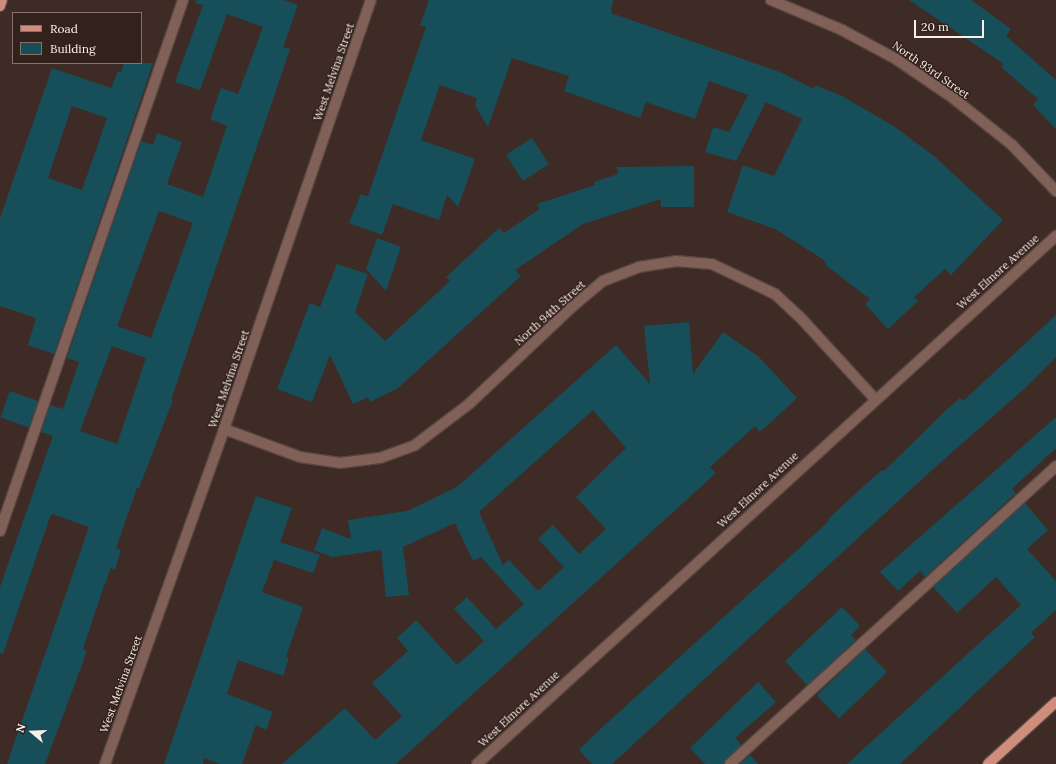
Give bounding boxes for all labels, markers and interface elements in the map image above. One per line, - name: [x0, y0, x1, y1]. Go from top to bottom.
- legend: [12, 12, 142, 64]
- scale bar: [916, 12, 986, 38]
- text: 20 m: [921, 19, 949, 34]
- text: Road: [50, 21, 78, 36]
- street label: West Melvina Street: [311, 21, 357, 123]
- street label: North 93rd Street: [890, 38, 972, 102]
- text: Building: [50, 41, 96, 56]
- street label: West Elmore Avenue: [954, 232, 1042, 312]
- street label: North 94th Street: [512, 278, 588, 348]
- street label: West Melvina Street: [206, 328, 252, 430]
- street label: West Elmore Avenue: [715, 449, 801, 531]
- street label: West Melvina Street: [97, 633, 145, 735]
- street label: West Elmore Avenue: [476, 668, 562, 750]
- north arrow: [12, 712, 52, 752]
- text: N: [13, 722, 29, 734]

